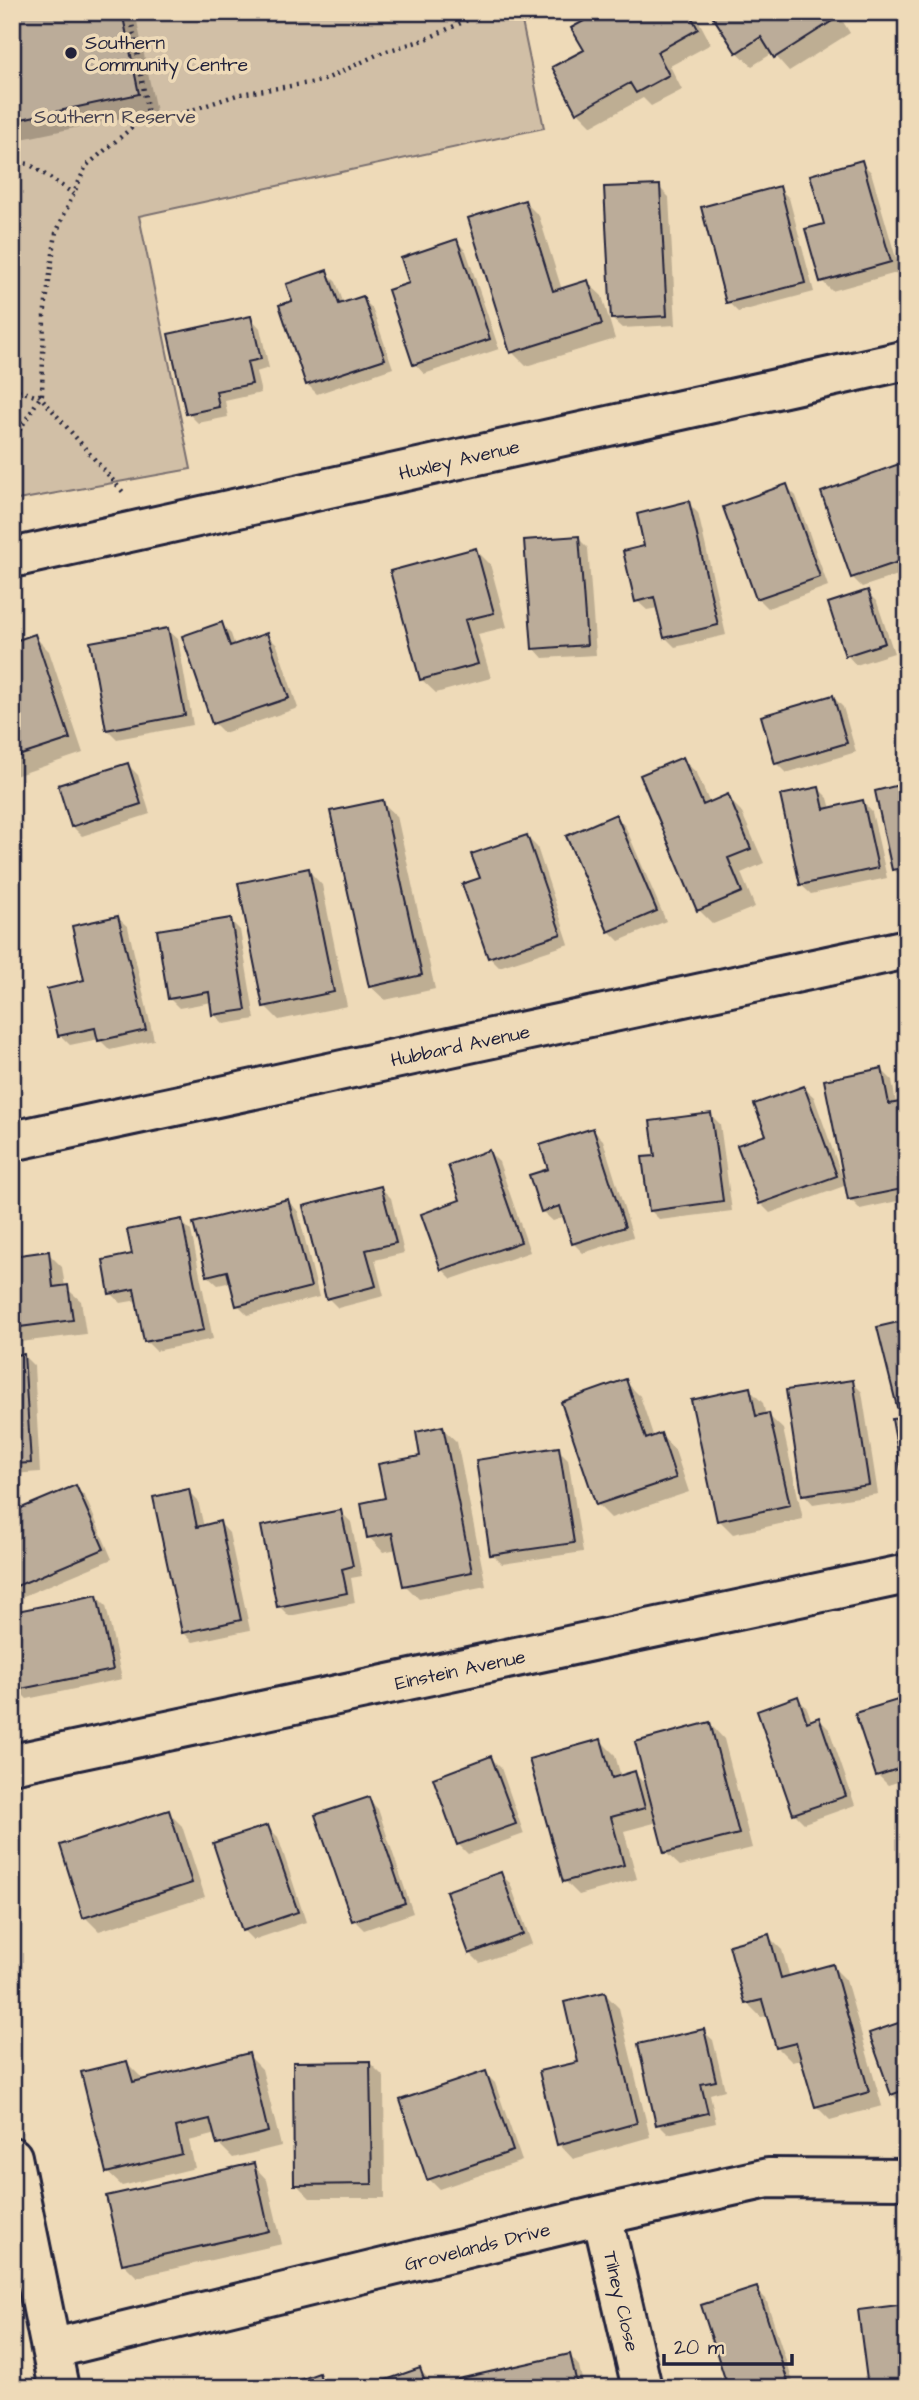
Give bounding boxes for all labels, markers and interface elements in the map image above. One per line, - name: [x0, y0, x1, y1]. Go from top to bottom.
- place label: Southern Community Centre: [85, 30, 248, 80]
- marker: Southern Community Centre: [63, 45, 79, 61]
- park label: Southern Reserve: [34, 104, 196, 131]
- street label: Huxley Avenue: [396, 433, 523, 488]
- street label: Hubbard Avenue: [388, 1019, 532, 1074]
- street label: Einstein Avenue: [393, 1643, 528, 1697]
- street label: Grovelands Drive: [402, 2216, 553, 2279]
- street label: Tilney Close: [595, 2248, 645, 2355]
- scale bar: [664, 2323, 791, 2367]
- text: 20 m: [674, 2333, 725, 2362]

